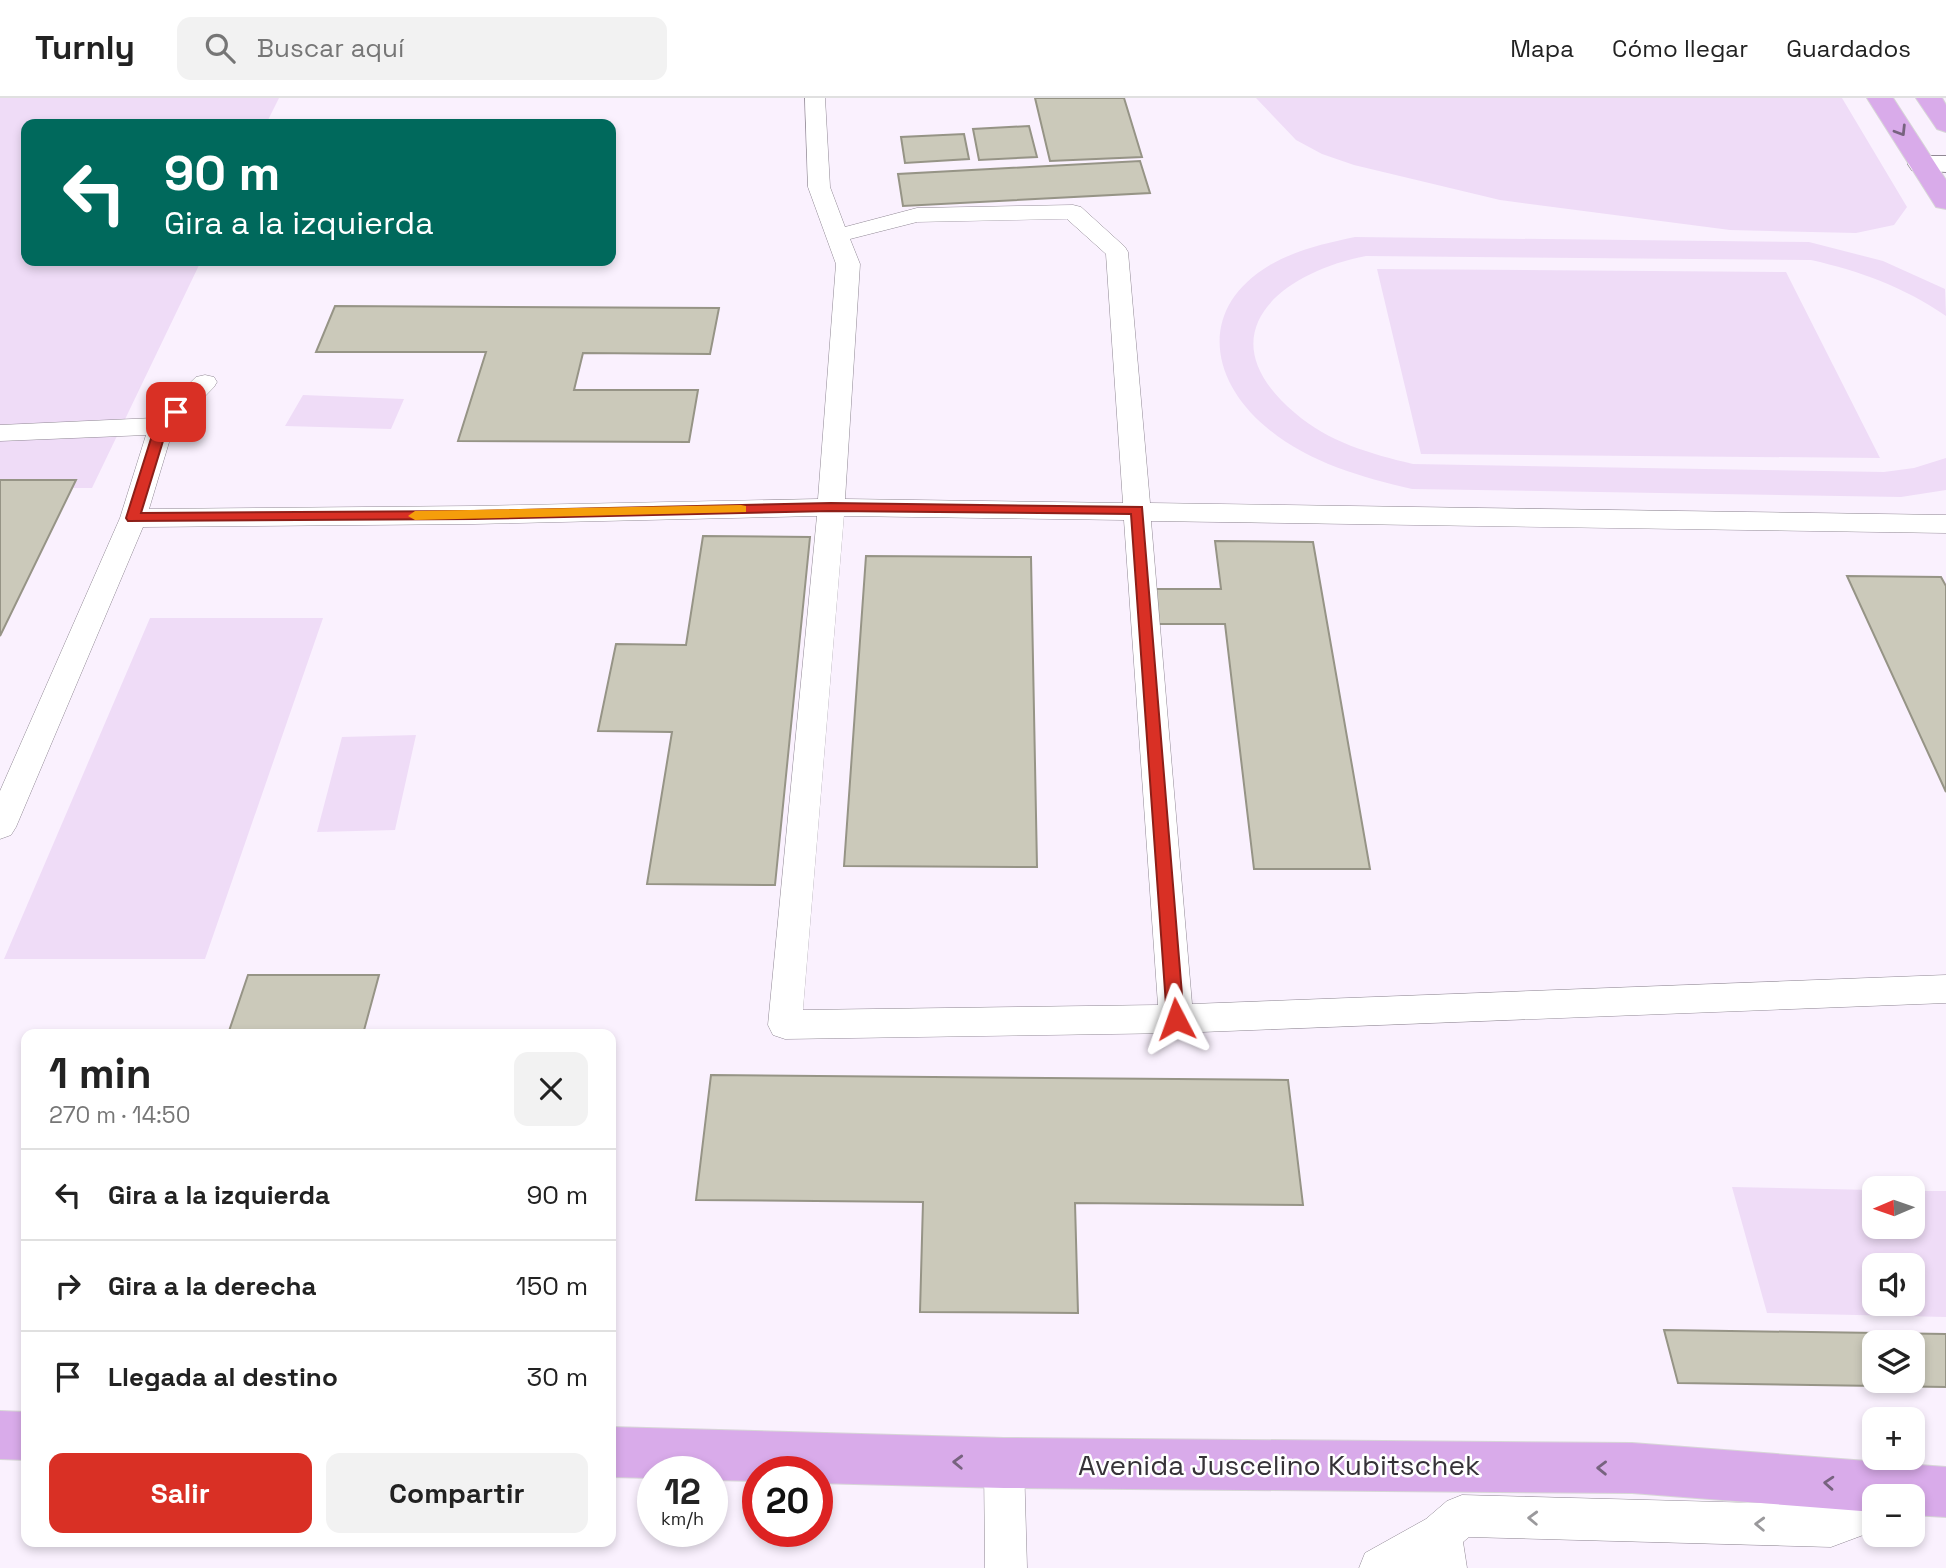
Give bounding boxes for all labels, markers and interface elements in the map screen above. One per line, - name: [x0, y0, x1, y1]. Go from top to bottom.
- search box: [177, 17, 667, 80]
- text: Turnly: [35, 27, 135, 69]
- icon: search: [201, 29, 239, 67]
- text: Buscar aquí: [257, 31, 404, 65]
- text: Mapa: [1510, 33, 1574, 64]
- text: Cómo llegar: [1612, 33, 1748, 64]
- text: Guardados: [1786, 33, 1911, 64]
- one-way arrow: [1892, 123, 1905, 136]
- text: 90 m: [164, 142, 280, 204]
- icon: left: [49, 147, 140, 238]
- text: Gira a la izquierda: [164, 203, 434, 243]
- pin: [146, 382, 206, 442]
- icon: arrive: [157, 393, 195, 431]
- position arrow: [1139, 982, 1213, 1056]
- text: 1 min: [49, 1047, 152, 1100]
- button: close: [514, 1052, 588, 1126]
- text: 270 m · 14:50: [49, 1100, 190, 1130]
- icon: left: [49, 1176, 87, 1214]
- north arrow: [1862, 1176, 1925, 1239]
- map controls: [1862, 1176, 1925, 1547]
- text: Gira a la izquierda: [108, 1178, 330, 1212]
- text: 90 m: [526, 1178, 588, 1212]
- button: sound: [1862, 1253, 1925, 1316]
- icon: right: [49, 1267, 87, 1305]
- text: Gira a la derecha: [108, 1269, 317, 1303]
- text: 150 m: [516, 1269, 588, 1303]
- button: layers: [1862, 1330, 1925, 1393]
- icon: arrive: [49, 1358, 87, 1396]
- text: Llegada al destino: [108, 1360, 338, 1394]
- text: 30 m: [527, 1360, 588, 1394]
- button: +: [1862, 1407, 1925, 1470]
- street label: Avenida Juscelino Kubitschek: [1078, 1447, 1480, 1483]
- button: Salir: [49, 1453, 312, 1533]
- button: Compartir: [326, 1453, 588, 1533]
- one-way arrow: [952, 1454, 963, 1470]
- speed limit sign: 20: [742, 1456, 833, 1547]
- one-way arrow: [1596, 1460, 1607, 1475]
- text: 12: [664, 1470, 701, 1514]
- one-way arrow: [1823, 1476, 1834, 1491]
- button: −: [1862, 1484, 1925, 1547]
- text: km/h: [661, 1507, 704, 1530]
- one-way arrow: [1527, 1510, 1537, 1526]
- one-way arrow: [1754, 1517, 1765, 1532]

